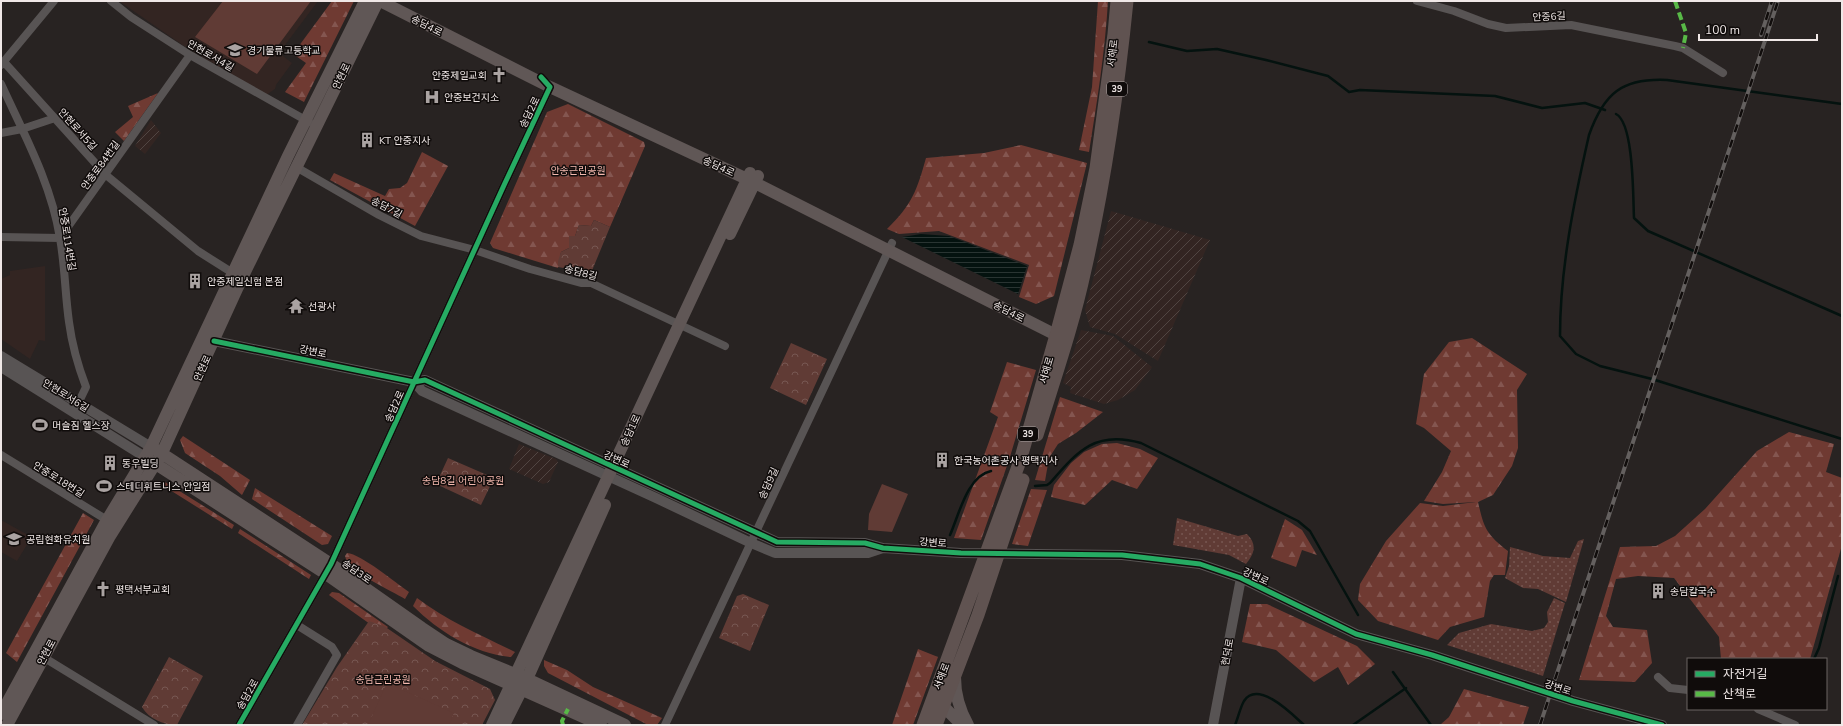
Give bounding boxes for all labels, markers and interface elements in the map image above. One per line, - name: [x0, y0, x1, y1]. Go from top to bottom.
- street label: 안중6길: [1532, 9, 1566, 25]
- street label: 송담4로: [408, 12, 445, 40]
- scale bar: [1699, 16, 1817, 42]
- text: 100 m: [1705, 22, 1740, 38]
- street label: 안현로서4길: [184, 37, 237, 75]
- street label: 서해로: [1104, 39, 1122, 68]
- school or university icon: 경기물류고등학교: [226, 41, 244, 59]
- place label: 경기물류고등학교: [247, 44, 321, 58]
- street label: 안현로: [330, 61, 354, 92]
- church icon: 안중제일교회: [490, 66, 508, 84]
- place label: 안중제일교회: [432, 69, 487, 83]
- road number: 39: [1107, 82, 1127, 96]
- hospital icon: 안중보건지소: [423, 88, 441, 106]
- place label: 안중보건지소: [444, 91, 499, 105]
- street label: 송담2로: [516, 94, 544, 131]
- street label: 안현로서5길: [55, 106, 100, 154]
- building icon: KT 안중지사: [358, 131, 376, 149]
- place label: KT 안중지사: [379, 134, 431, 148]
- street label: 안중로84번길: [78, 138, 124, 193]
- street label: 송담4로: [700, 153, 737, 180]
- park label: 안송근린공원: [550, 164, 606, 178]
- street label: 송담7길: [368, 194, 405, 222]
- street label: 안중로114번길: [55, 206, 79, 272]
- street label: 송담8길: [563, 262, 599, 284]
- building icon: 안중제일신협 본점: [186, 272, 204, 290]
- place label: 안중제일신협 본점: [207, 275, 283, 289]
- temple icon: 선광사: [287, 297, 305, 315]
- street label: 송담4로: [990, 298, 1027, 326]
- place label: 선광사: [308, 300, 336, 314]
- street label: 강변로: [298, 342, 328, 362]
- street label: 안현로: [191, 353, 215, 384]
- street label: 서해로: [1036, 355, 1057, 385]
- street label: 안현로서6길: [40, 376, 91, 416]
- street label: 송담2로: [382, 388, 408, 425]
- street label: 송담1로: [617, 412, 644, 449]
- sports icon: 머슬짐 헬스장: [31, 416, 49, 434]
- place label: 머슬짐 헬스장: [52, 419, 110, 433]
- road number: 39: [1018, 427, 1038, 441]
- street label: 강변로: [601, 448, 632, 472]
- building icon: 한국농어촌공사 평택지사: [933, 451, 951, 469]
- building icon: 동우빌딩: [101, 454, 119, 472]
- place label: 한국농어촌공사 평택지사: [954, 454, 1059, 468]
- place label: 동우빌딩: [122, 457, 159, 471]
- street label: 안중로18번길: [30, 459, 87, 501]
- street label: 송담9길: [755, 465, 782, 502]
- park label: 송담8길 어린이공원: [422, 474, 504, 488]
- sports icon: 스테디휘트니스 안일점: [95, 477, 113, 495]
- place label: 스테디휘트니스 안일점: [116, 480, 211, 494]
- school or university icon: 공립현화유치원: [5, 530, 23, 548]
- place label: 공립현화유치원: [26, 533, 90, 547]
- street label: 강변로: [919, 535, 947, 551]
- street label: 송담3로: [339, 556, 374, 587]
- street label: 강변로: [1240, 565, 1271, 589]
- church icon: 평택서부교회: [94, 580, 112, 598]
- building icon: 송담칼국수: [1649, 582, 1667, 600]
- place label: 평택서부교회: [115, 583, 170, 597]
- place label: 송담칼국수: [1670, 585, 1716, 599]
- street label: 안현로: [34, 637, 60, 668]
- street label: 현덕로: [1218, 637, 1237, 667]
- legend: [1687, 658, 1827, 710]
- street label: 서해로: [930, 661, 953, 692]
- text: 자전거길: [1723, 666, 1767, 682]
- park label: 송담근린공원: [355, 673, 411, 687]
- street label: 송담2로: [233, 676, 262, 713]
- street label: 강변로: [1542, 677, 1573, 699]
- text: 산책로: [1723, 686, 1756, 702]

